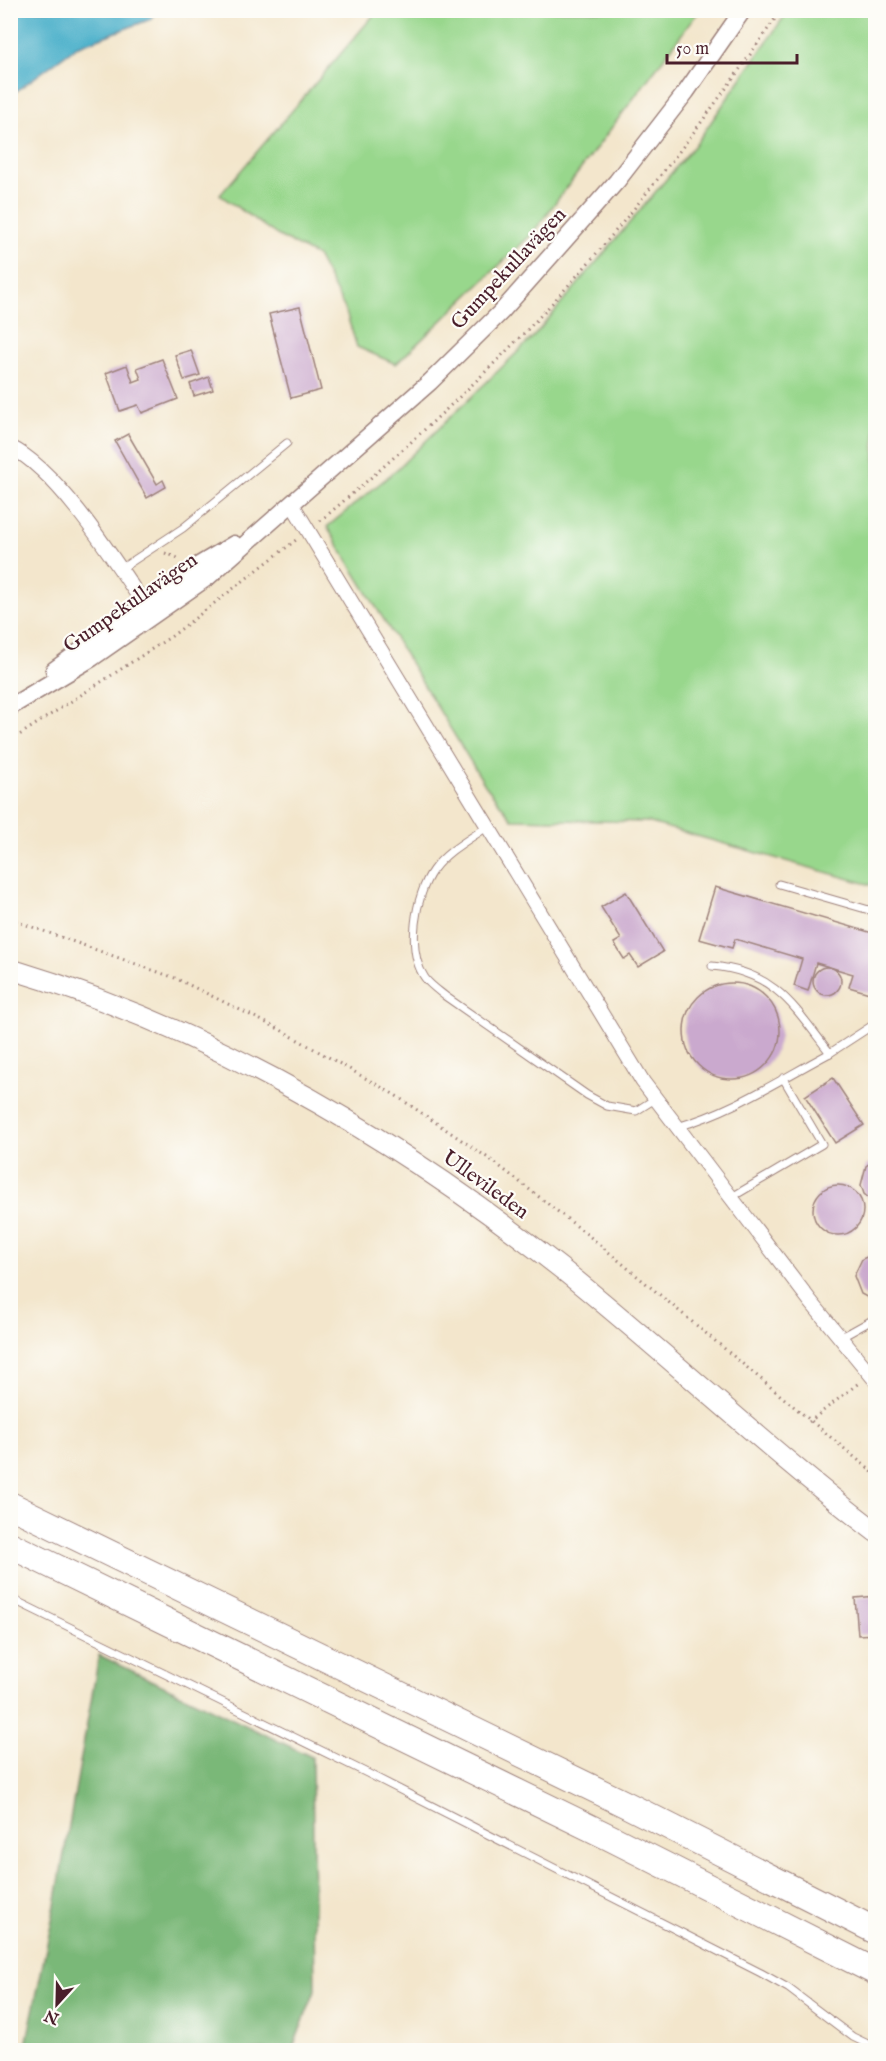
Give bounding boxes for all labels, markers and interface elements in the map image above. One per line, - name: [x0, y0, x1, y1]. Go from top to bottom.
- scale bar: [667, 27, 798, 65]
- text: 50 m: [676, 38, 709, 61]
- street label: Gumpekullavägen: [445, 202, 573, 336]
- street label: Gumpekullavägen: [58, 547, 203, 660]
- street label: Ullevileden: [436, 1145, 534, 1226]
- north arrow: [27, 1974, 87, 2034]
- text: N: [42, 2004, 63, 2028]

